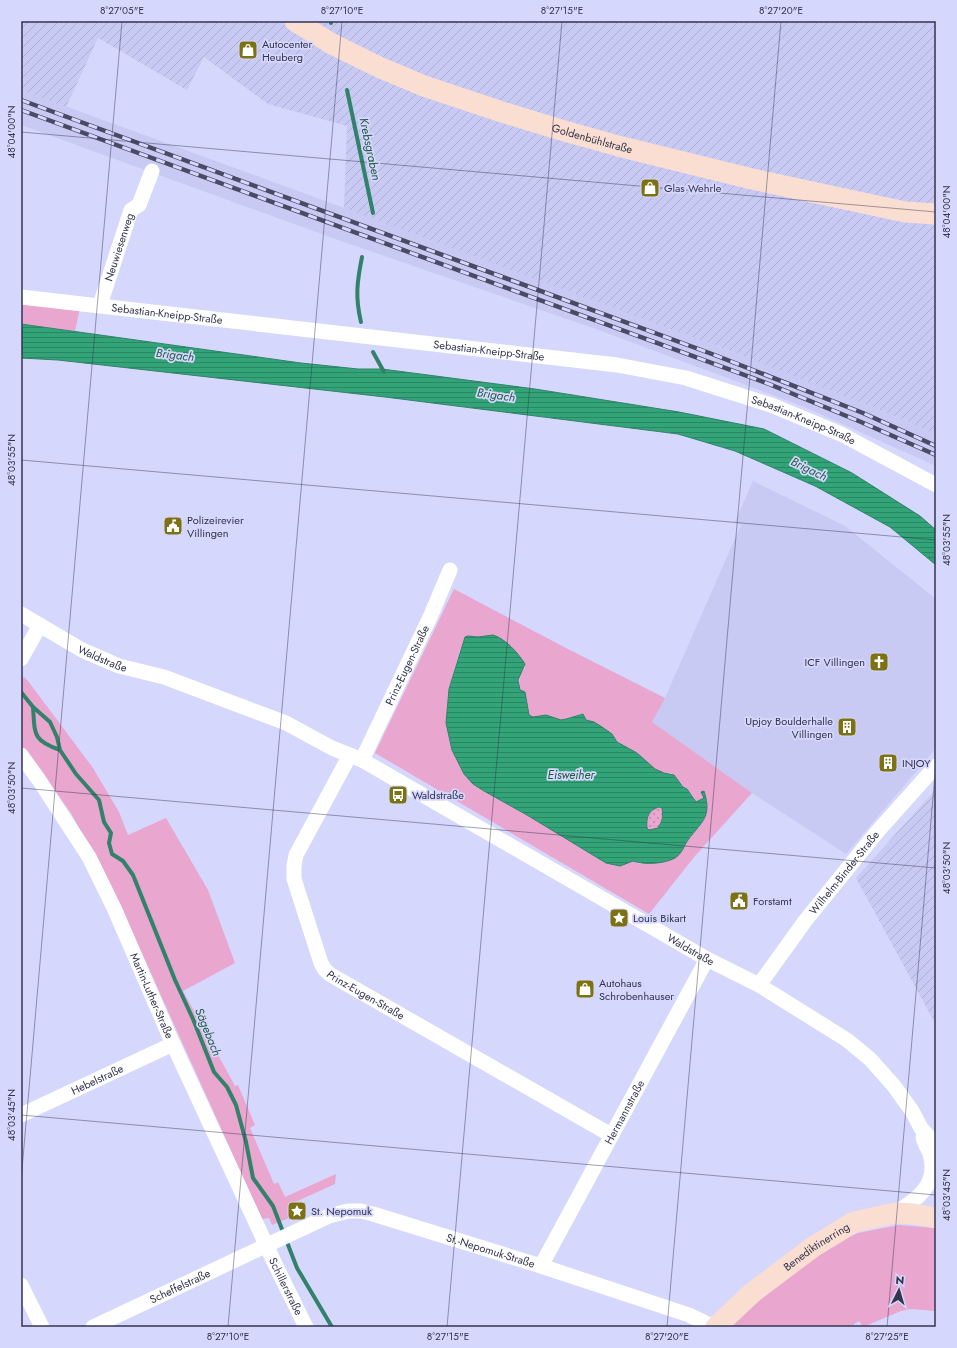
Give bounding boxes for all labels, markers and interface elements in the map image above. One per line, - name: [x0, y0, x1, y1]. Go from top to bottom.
- text: 8°27'05"E: [100, 3, 144, 18]
- text: 8°27'10"E: [321, 3, 363, 18]
- text: 8°27'15"E: [541, 3, 583, 18]
- text: 8°27'20"E: [759, 3, 803, 18]
- place label: Autocenter Heuberg: [262, 36, 312, 65]
- shop icon: Autocenter Heuberg: [237, 39, 259, 61]
- text: 48°04'00"N: [4, 105, 19, 159]
- water label: Krebsgraben: [355, 116, 385, 182]
- street label: Goldenbühlstraße: [550, 120, 635, 157]
- shop icon: Glas Wehrle: [639, 177, 661, 199]
- place label: Glas Wehrle: [664, 180, 722, 196]
- text: 48°04'00"N: [939, 185, 954, 239]
- street label: Neuwiesenweg: [100, 211, 138, 283]
- street label: Sebastian-Kneipp-Straße: [111, 299, 224, 328]
- street label: Sebastian-Kneipp-Straße: [433, 336, 546, 365]
- water label: Brigach: [155, 344, 195, 366]
- water label: Brigach: [476, 383, 516, 407]
- street label: Sebastian-Kneipp-Straße: [749, 391, 859, 449]
- text: 48°03'55"N: [4, 434, 19, 486]
- water label: Brigach: [788, 452, 830, 486]
- place label: Polizeirevier Villingen: [187, 512, 244, 541]
- text: 48°03'55"N: [939, 514, 954, 566]
- public building icon: Polizeirevier Villingen: [162, 515, 184, 537]
- street label: Prinz-Eugen-Straße: [381, 622, 433, 708]
- street label: Waldstraße: [75, 641, 129, 676]
- church icon: ICF Villingen: [868, 651, 890, 673]
- place label: ICF Villingen: [804, 654, 865, 670]
- place label: Upjoy Boulderhalle Villingen: [745, 713, 833, 742]
- building icon: Upjoy Boulderhalle Villingen: [836, 716, 858, 738]
- building icon: INJOY: [877, 752, 899, 774]
- place label: INJOY: [902, 755, 931, 771]
- text: 48°03'50"N: [4, 762, 19, 814]
- water label: Eisweiher: [548, 766, 595, 784]
- bus stop icon: Waldstraße: [387, 784, 409, 806]
- place label: Waldstraße: [412, 787, 464, 803]
- street label: Wilhelm-Binder-Straße: [805, 827, 883, 918]
- text: 48°03'50"N: [939, 842, 954, 894]
- public building icon: Forstamt: [728, 890, 750, 912]
- place label: Forstamt: [753, 893, 792, 909]
- place icon: Louis Bikart: [608, 907, 630, 929]
- place label: Louis Bikart: [633, 910, 686, 926]
- street label: Waldstraße: [664, 930, 717, 970]
- street label: Martin-Luther-Straße: [126, 950, 178, 1041]
- street label: Prinz-Eugen-Straße: [323, 967, 408, 1024]
- place label: Autohaus Schrobenhauser: [599, 975, 674, 1004]
- shop icon: Autohaus Schrobenhauser: [574, 978, 596, 1000]
- water label: Sägebach: [190, 1005, 226, 1059]
- street label: Hebelstraße: [68, 1060, 126, 1099]
- street label: Hermannstraße: [600, 1077, 648, 1147]
- text: 48°03'45"N: [4, 1089, 19, 1141]
- text: 48°03'45"N: [939, 1169, 954, 1221]
- place icon: St. Nepomuk: [286, 1200, 308, 1222]
- place label: St. Nepomuk: [311, 1203, 372, 1219]
- street label: Benediktinerring: [780, 1219, 853, 1275]
- street label: St.-Nepomuk-Straße: [444, 1229, 537, 1272]
- street label: Schillerstraße: [265, 1255, 307, 1318]
- street label: Scheffelstraße: [147, 1265, 213, 1307]
- north arrow: [879, 1270, 919, 1310]
- text: N: [895, 1272, 905, 1288]
- text: 8°27'10"E: [207, 1329, 249, 1344]
- text: 8°27'15"E: [427, 1329, 469, 1344]
- text: 8°27'20"E: [645, 1329, 689, 1344]
- text: 8°27'25"E: [865, 1329, 909, 1344]

